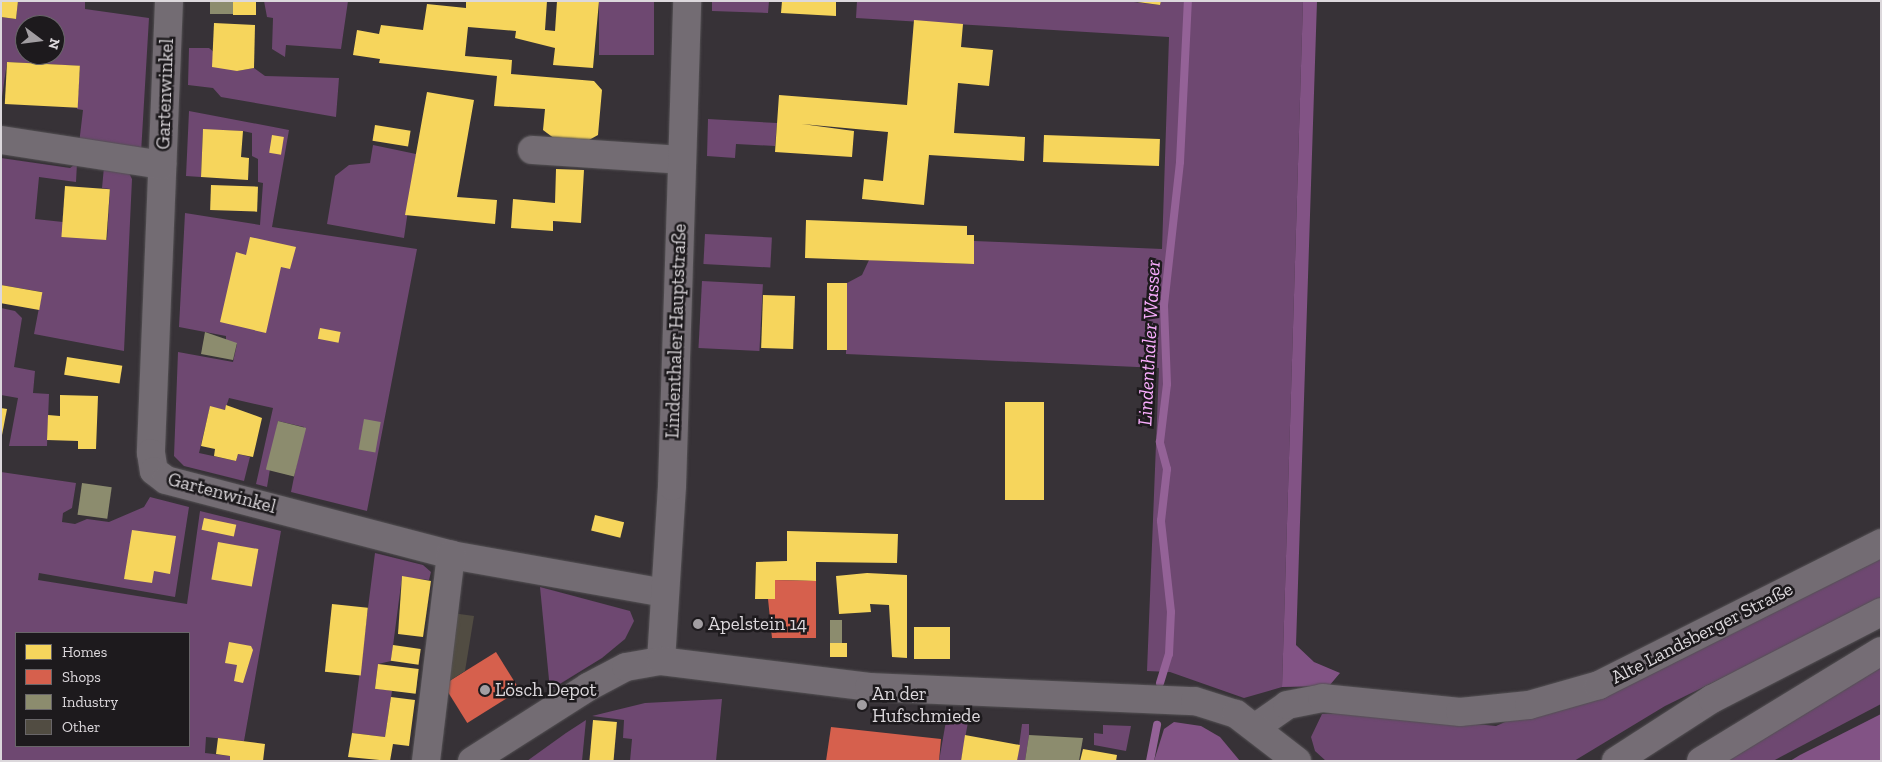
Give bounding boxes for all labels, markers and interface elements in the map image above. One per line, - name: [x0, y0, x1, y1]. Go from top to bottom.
- north arrow: [15, 15, 65, 65]
- text: N: [44, 36, 64, 51]
- street label: Gartenwinkel: [152, 38, 178, 150]
- street label: Lindenthaler Hauptstraße: [661, 223, 691, 439]
- water label: Lindenthaler Wasser: [1133, 259, 1165, 427]
- street label: Gartenwinkel: [165, 468, 279, 518]
- street label: Alte Landsberger Straße: [1607, 577, 1797, 689]
- place label: Apelstein 14: [708, 613, 807, 635]
- marker: Apelstein 14: [692, 618, 704, 630]
- legend: [15, 632, 190, 747]
- text: Homes: [62, 643, 107, 661]
- text: Shops: [62, 668, 101, 686]
- place label: Lösch Depot: [495, 679, 597, 701]
- place label: An der Hufschmiede: [872, 683, 980, 727]
- marker: Lösch Depot: [479, 684, 491, 696]
- text: Industry: [62, 693, 118, 711]
- marker: An der Hufschmiede: [856, 699, 868, 711]
- text: Other: [62, 718, 100, 736]

